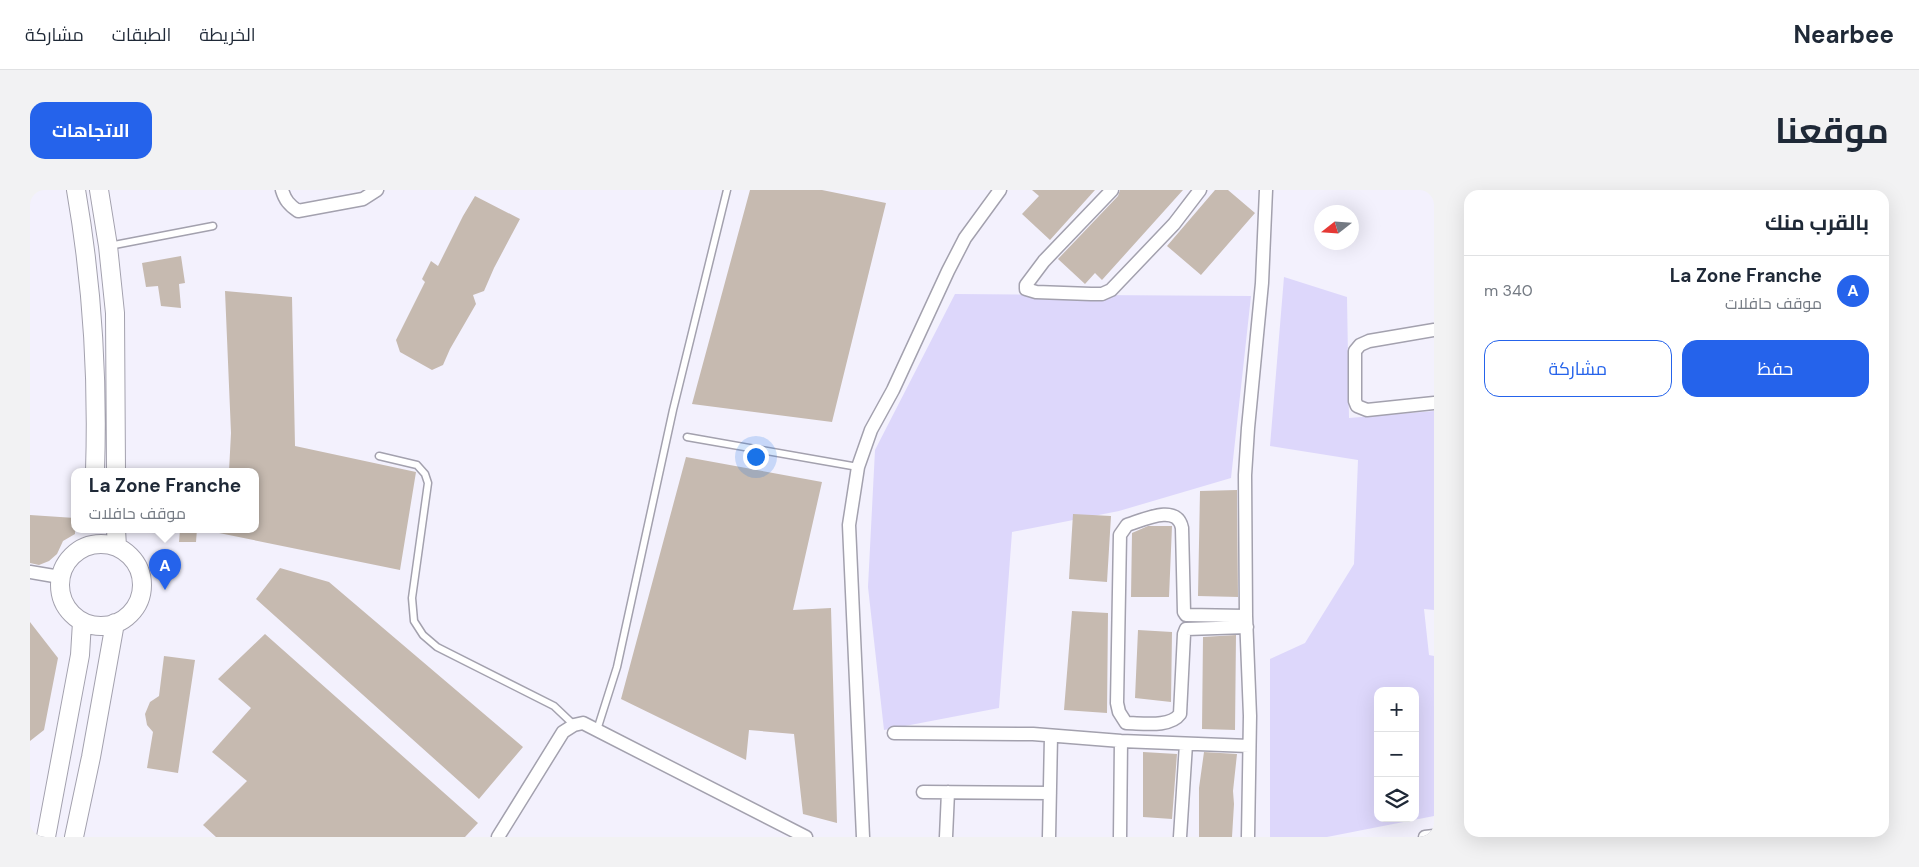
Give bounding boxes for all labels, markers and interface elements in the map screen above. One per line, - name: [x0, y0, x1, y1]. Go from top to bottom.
- text: Nearbee: [1794, 19, 1894, 50]
- text: مشاركة: [25, 23, 84, 47]
- text: الطبقات: [112, 23, 171, 47]
- text: الخريطة: [199, 23, 256, 47]
- button: الاتجاهات: [30, 102, 152, 159]
- text: موقعنا: [1775, 108, 1889, 154]
- north arrow: [1314, 205, 1359, 250]
- text: بالقرب منك: [1765, 209, 1869, 237]
- text: La Zone Franche: [1670, 263, 1822, 288]
- text: 340 m: [1484, 280, 1533, 301]
- text: A: [1847, 280, 1859, 301]
- text: موقف حافلات: [1725, 293, 1822, 314]
- button: مشاركة: [1484, 340, 1672, 397]
- button: حفظ: [1682, 340, 1869, 397]
- your location: [743, 444, 769, 470]
- popup: [71, 468, 259, 533]
- text: La Zone Franche: [89, 473, 241, 498]
- text: موقف حافلات: [89, 503, 186, 524]
- pin: A: [149, 549, 181, 590]
- map controls: [1374, 687, 1419, 822]
- button: +: [1374, 687, 1419, 732]
- button: −: [1374, 732, 1419, 777]
- button: layers: [1374, 777, 1419, 822]

